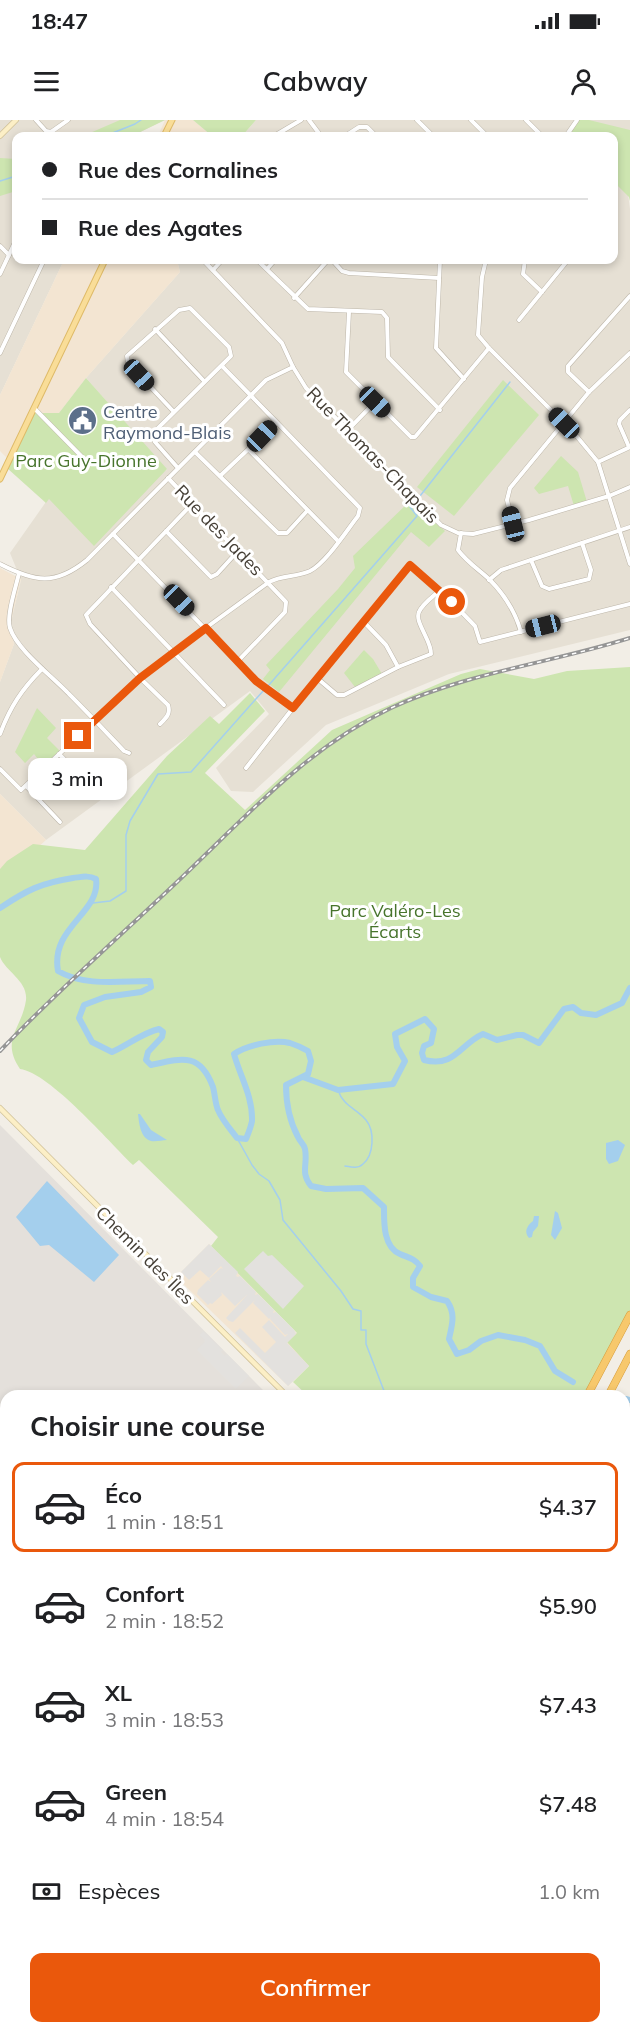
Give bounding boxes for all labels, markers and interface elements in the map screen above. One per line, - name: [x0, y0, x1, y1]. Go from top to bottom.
- text: 18:47: [30, 7, 88, 35]
- text: Cabway: [263, 64, 367, 98]
- icon: menu: [30, 65, 63, 98]
- icon: person: [567, 65, 600, 98]
- text: Rue des Cornalines: [78, 156, 278, 184]
- text: Rue des Agates: [78, 214, 242, 242]
- car: [120, 356, 158, 394]
- street label: Rue Thomas-Chapais: [302, 382, 444, 528]
- car: [356, 383, 394, 421]
- place label: Centre Raymond-Blais: [103, 400, 231, 444]
- car: [545, 404, 583, 442]
- public building icon: Centre Raymond-Blais: [66, 405, 98, 437]
- car: [243, 417, 281, 455]
- park label: Parc Guy-Dionne: [15, 449, 157, 472]
- street label: Rue des Jades: [170, 480, 268, 580]
- car: [500, 504, 526, 544]
- car: [160, 581, 198, 619]
- route start: [438, 588, 465, 615]
- car: [523, 613, 563, 639]
- route end: [64, 722, 91, 749]
- callout: 3 min: [28, 757, 128, 799]
- text: 3 min: [52, 766, 103, 791]
- park label: Parc Valéro-Les Écarts: [329, 899, 461, 943]
- street label: Chemin des Îles: [91, 1201, 199, 1309]
- text: Choisir une course: [30, 1409, 265, 1443]
- icon: car: [33, 1480, 87, 1534]
- text: Éco: [105, 1481, 142, 1509]
- text: $4.37: [539, 1493, 597, 1521]
- text: 1 min · 18:51: [105, 1509, 224, 1534]
- icon: car: [33, 1579, 87, 1633]
- text: Confort: [105, 1580, 184, 1608]
- text: $5.90: [539, 1592, 597, 1620]
- text: 2 min · 18:52: [105, 1608, 224, 1633]
- icon: car: [33, 1678, 87, 1732]
- text: XL: [105, 1679, 132, 1707]
- text: $7.43: [539, 1691, 597, 1719]
- text: 3 min · 18:53: [105, 1707, 224, 1732]
- icon: car: [33, 1777, 87, 1831]
- text: Green: [105, 1778, 167, 1806]
- text: $7.48: [539, 1790, 597, 1818]
- text: 4 min · 18:54: [105, 1806, 224, 1831]
- icon: cash: [30, 1875, 63, 1908]
- text: Espèces: [78, 1877, 160, 1905]
- text: 1.0 km: [538, 1879, 600, 1904]
- button: Confirmer: [30, 1953, 600, 2022]

